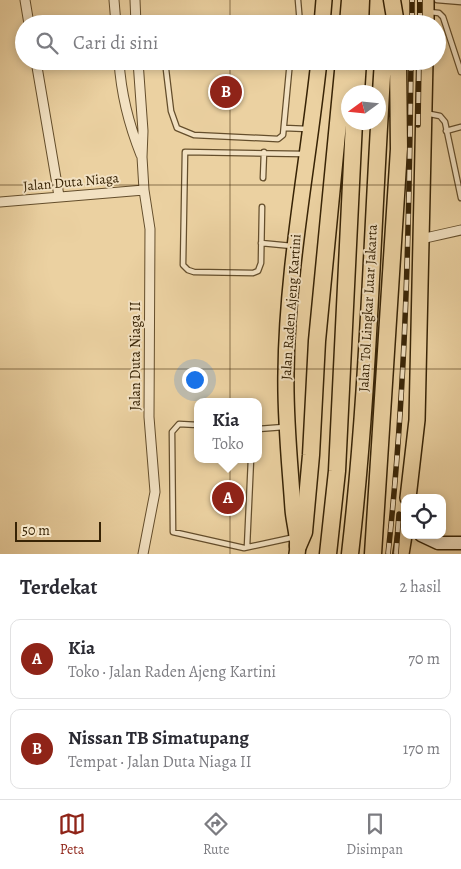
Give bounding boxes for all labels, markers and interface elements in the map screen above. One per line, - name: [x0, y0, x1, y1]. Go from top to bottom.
- search box: [15, 15, 446, 70]
- icon: search: [33, 29, 61, 57]
- text: Cari di sini: [73, 30, 158, 56]
- pin: B: [210, 73, 242, 111]
- north arrow: [341, 85, 386, 130]
- street label: Jalan Duta Niaga: [22, 168, 120, 196]
- street label: Jalan Tol Lingkar Luar Jakarta: [354, 223, 382, 392]
- street label: Jalan Raden Ajeng Kartini: [276, 233, 306, 381]
- street label: Jalan Duta Niaga II: [126, 301, 145, 411]
- your location: [182, 367, 208, 393]
- popup: [194, 398, 262, 463]
- text: Kia: [212, 407, 239, 433]
- text: Toko: [212, 433, 244, 455]
- pin: A: [212, 479, 244, 517]
- map controls: [401, 494, 446, 539]
- button: locate: [401, 494, 446, 539]
- scale bar: [15, 519, 101, 542]
- text: 50 m: [22, 521, 50, 540]
- text: Terdekat: [20, 573, 98, 601]
- text: 2 hasil: [399, 576, 441, 598]
- text: Kia: [68, 635, 95, 661]
- text: A: [32, 648, 42, 670]
- text: 70 m: [408, 648, 440, 670]
- text: Toko · Jalan Raden Ajeng Kartini: [68, 661, 276, 683]
- text: Nissan TB Simatupang: [68, 725, 249, 751]
- text: B: [32, 738, 42, 760]
- text: 170 m: [403, 738, 440, 760]
- text: Tempat · Jalan Duta Niaga II: [68, 751, 252, 773]
- tab: Peta: [58, 810, 86, 859]
- tab: Rute: [202, 810, 230, 859]
- tab: Disimpan: [346, 810, 403, 859]

